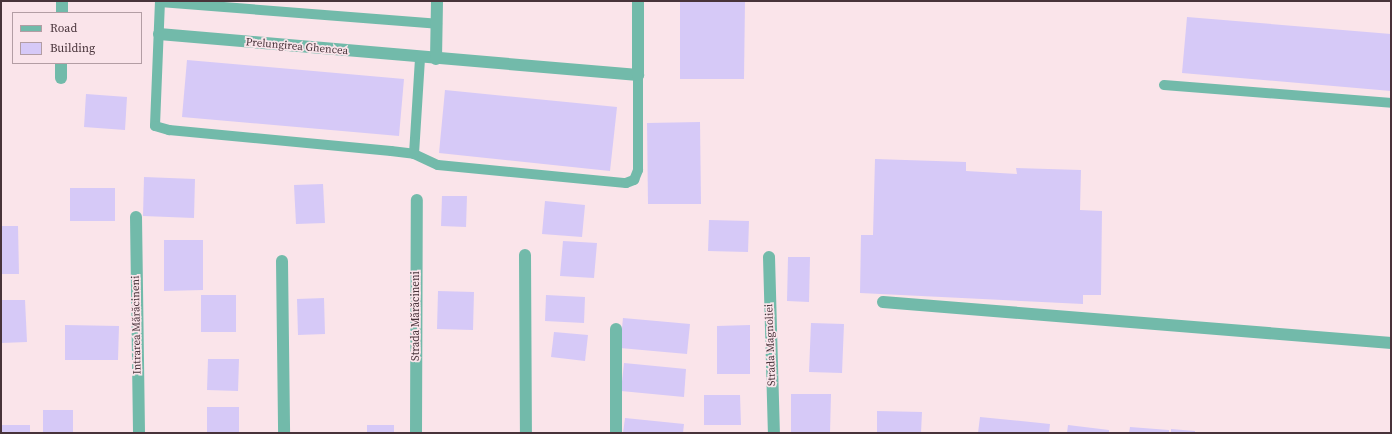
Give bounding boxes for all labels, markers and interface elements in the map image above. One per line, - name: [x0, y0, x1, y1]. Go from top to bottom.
- legend: [12, 12, 142, 64]
- text: Road: [50, 20, 77, 36]
- street label: Prelungirea Ghencea: [245, 36, 349, 58]
- text: Building: [50, 40, 95, 56]
- street label: Strada Mărăcineni: [409, 271, 423, 361]
- street label: Intrarea Mărăcineni: [130, 275, 144, 375]
- street label: Strada Magnoliei: [763, 304, 779, 386]

